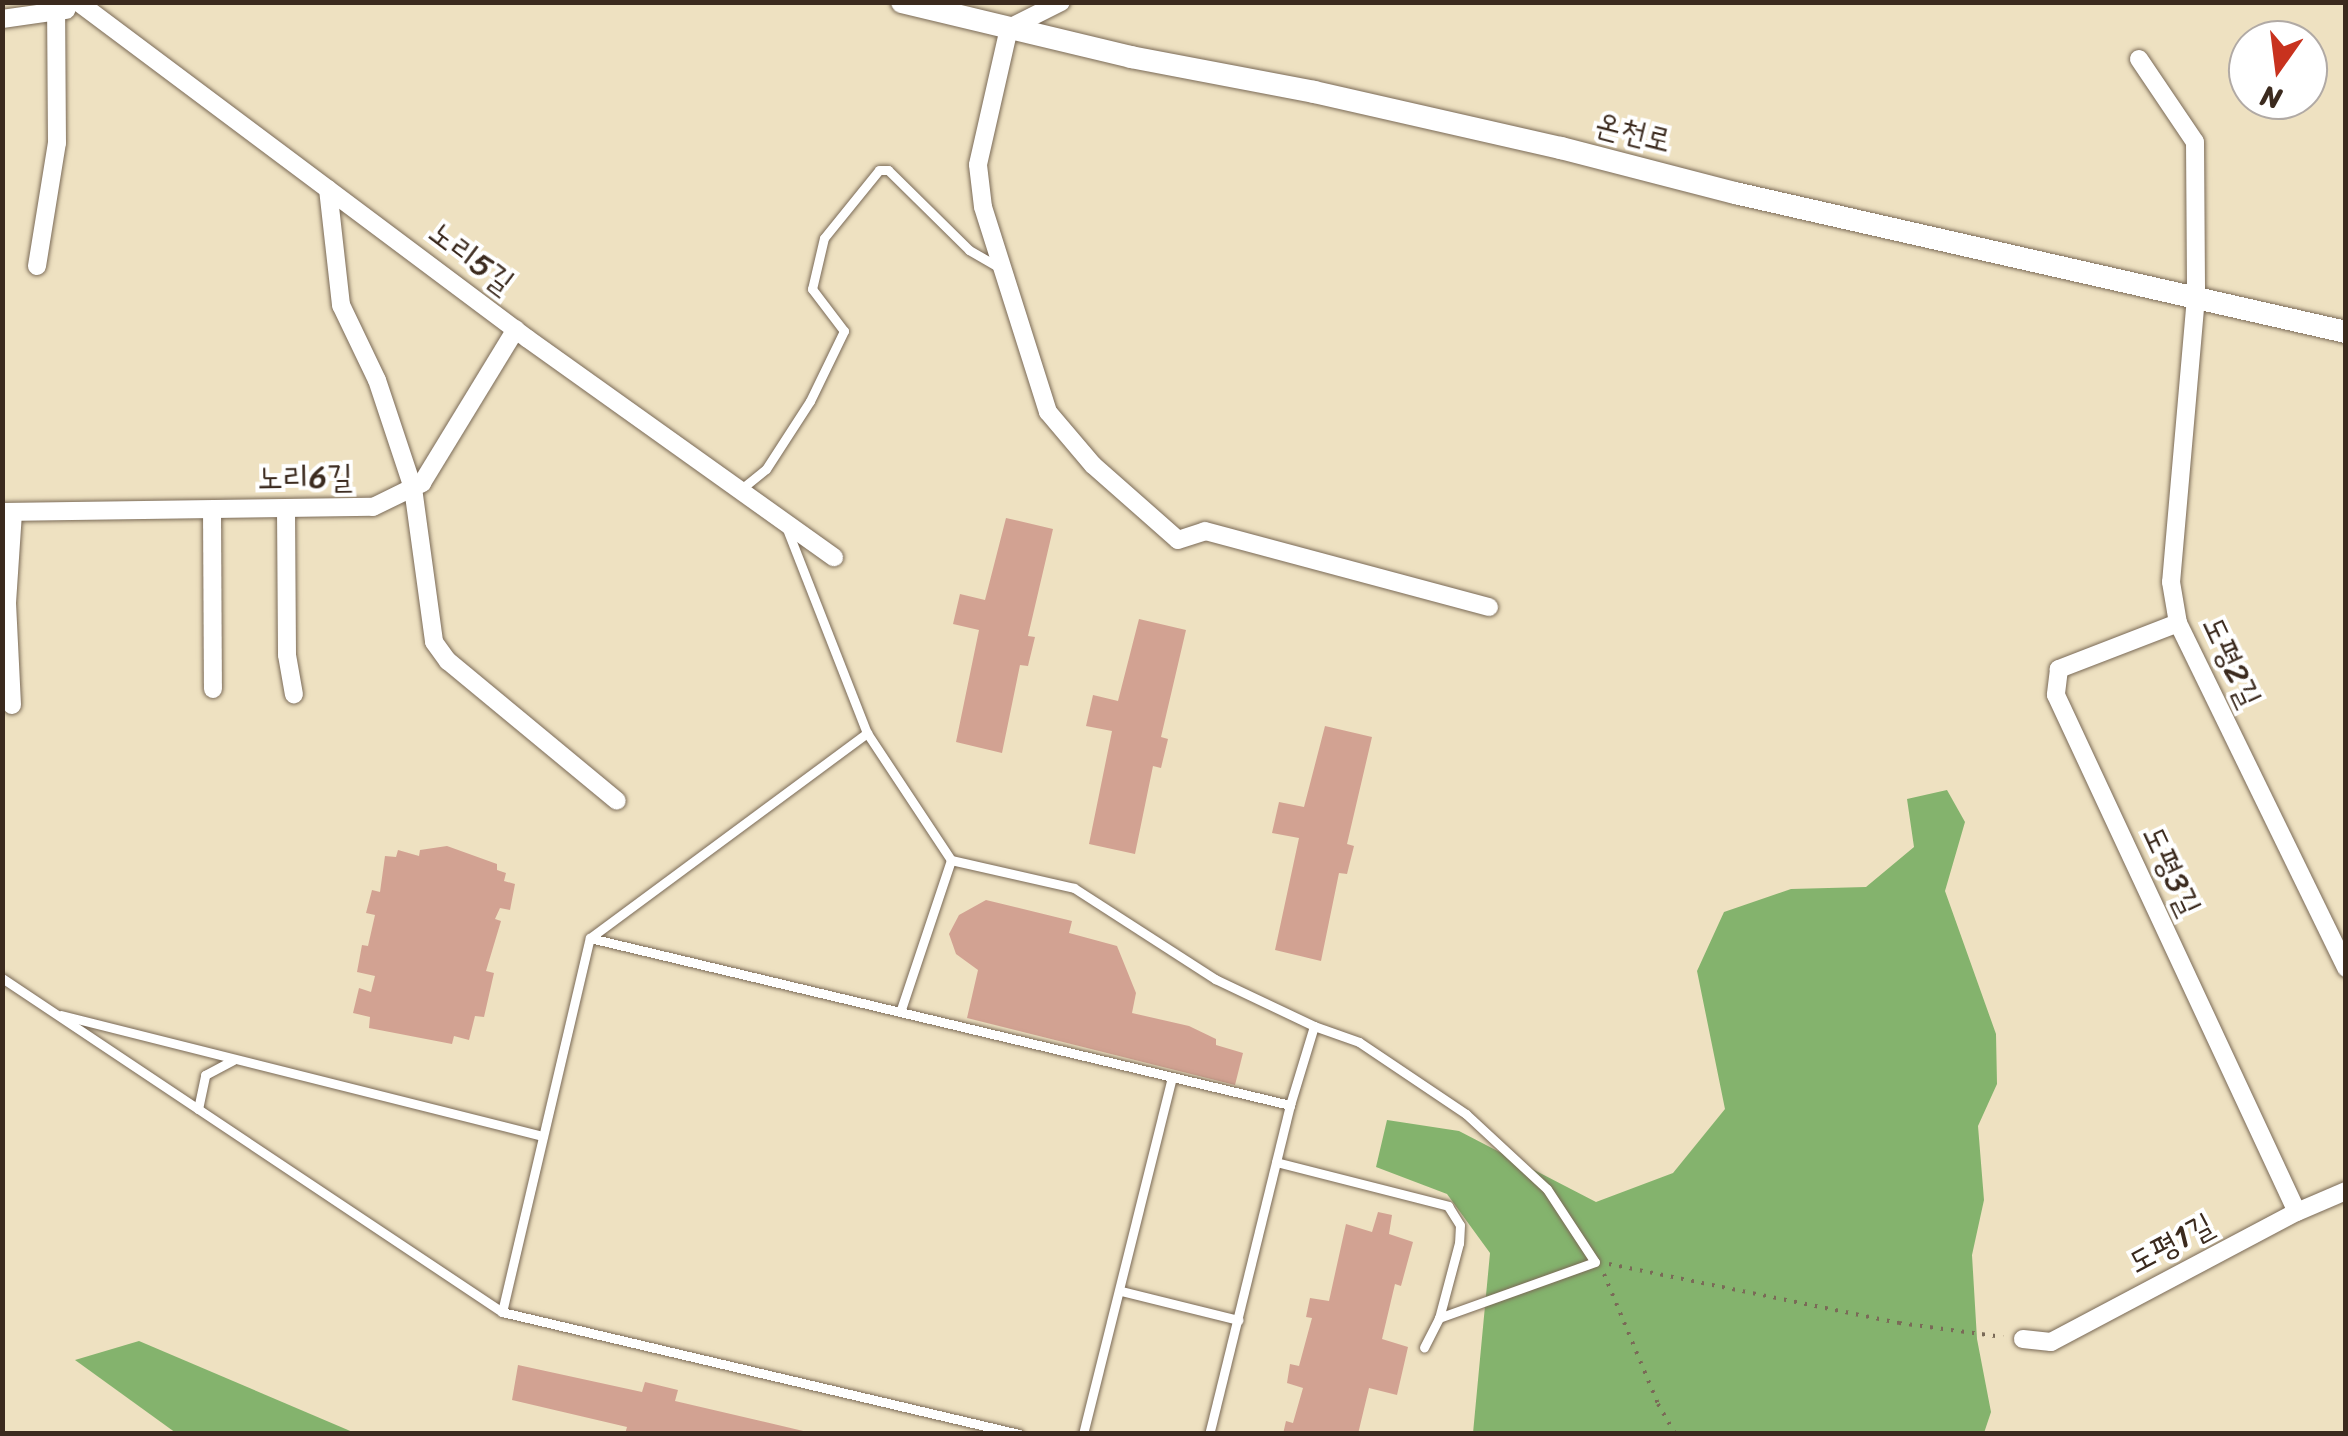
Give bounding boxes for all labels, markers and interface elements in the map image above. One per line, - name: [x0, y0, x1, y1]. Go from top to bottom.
- north arrow: [2228, 20, 2328, 120]
- text: N: [2256, 72, 2286, 124]
- street label: 온천로: [1591, 105, 1675, 161]
- street label: 노리5길: [421, 214, 521, 302]
- street label: 노리6길: [257, 458, 353, 498]
- street label: 도평2길: [2193, 611, 2269, 713]
- street label: 도평3길: [2134, 820, 2208, 922]
- street label: 도평1길: [2122, 1206, 2220, 1282]

